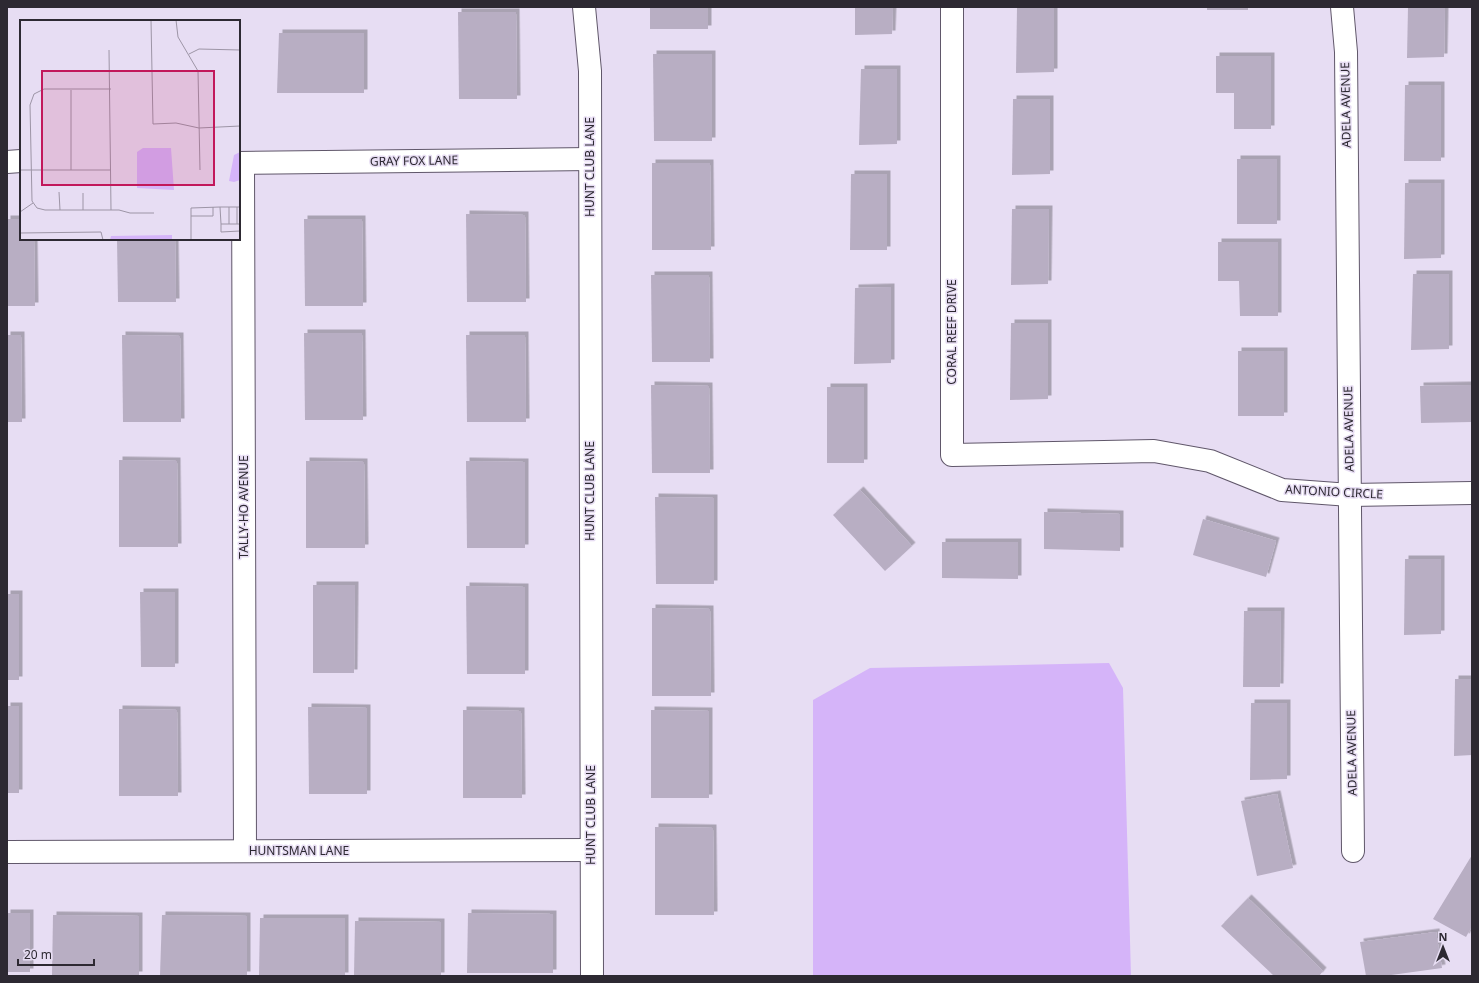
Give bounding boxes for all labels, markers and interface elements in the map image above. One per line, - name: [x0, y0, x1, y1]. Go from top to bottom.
- inset map: [20, 20, 240, 240]
- street label: ADELA AVENUE: [1336, 62, 1355, 148]
- street label: HUNT CLUB LANE: [581, 117, 598, 217]
- street label: GRAY FOX LANE: [370, 151, 458, 170]
- street label: CORAL REEF DRIVE: [943, 279, 960, 385]
- street label: ADELA AVENUE: [1339, 386, 1358, 472]
- street label: HUNT CLUB LANE: [581, 441, 598, 541]
- street label: TALLY-HO AVENUE: [235, 455, 252, 559]
- street label: ANTONIO CIRCLE: [1285, 480, 1383, 503]
- street label: ADELA AVENUE: [1342, 710, 1361, 796]
- street label: HUNT CLUB LANE: [582, 765, 599, 865]
- street label: HUNTSMAN LANE: [249, 842, 349, 859]
- north arrow: [1423, 927, 1463, 967]
- text: N: [1439, 929, 1447, 944]
- scale bar: [18, 941, 94, 967]
- text: 20 m: [24, 946, 52, 963]

